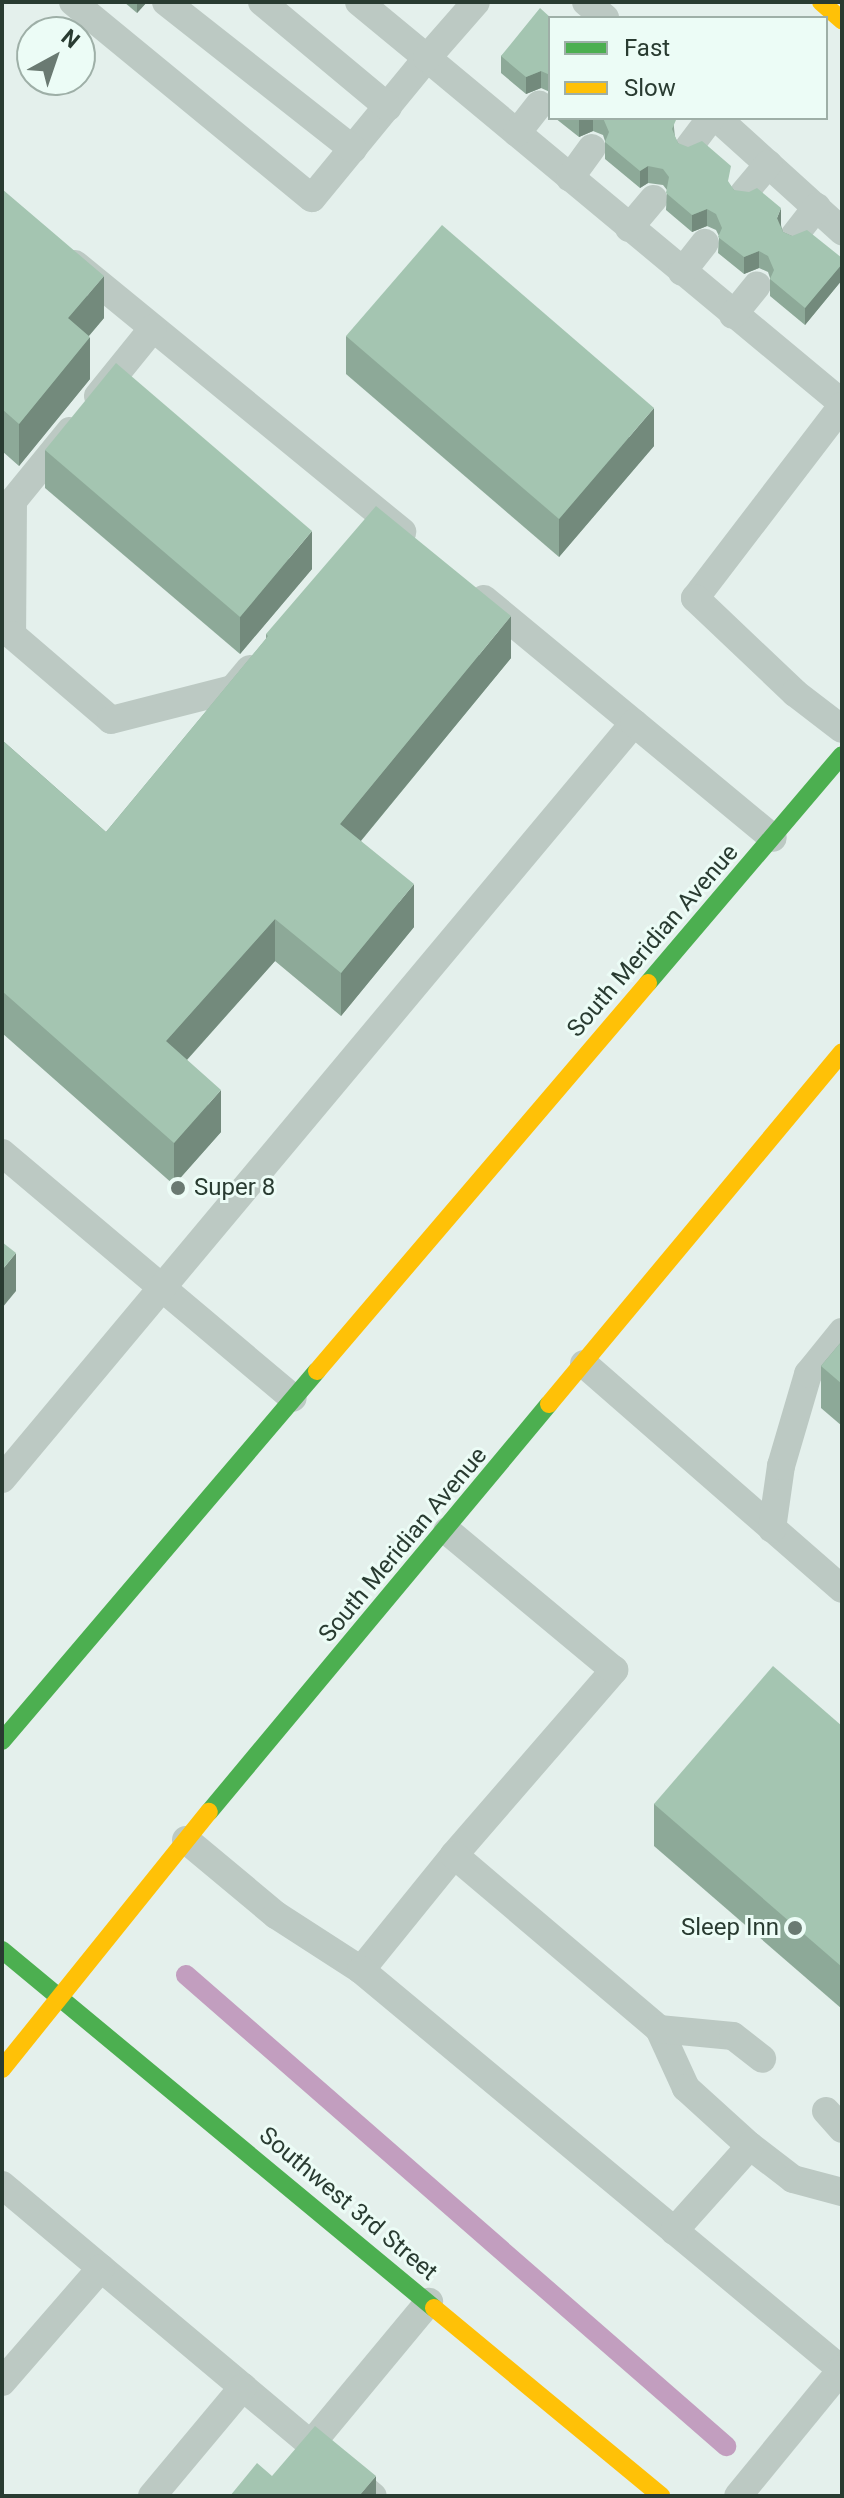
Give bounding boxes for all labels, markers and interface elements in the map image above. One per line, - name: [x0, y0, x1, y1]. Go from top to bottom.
- north arrow: [16, 16, 96, 96]
- legend: [548, 16, 828, 120]
- text: N: [56, 24, 84, 53]
- text: Fast: [624, 34, 670, 62]
- text: Slow: [624, 74, 676, 102]
- street label: South Meridian Avenue: [561, 839, 745, 1043]
- place label: Super 8: [194, 1174, 275, 1202]
- marker: Super 8: [169, 1179, 187, 1197]
- street label: South Meridian Avenue: [313, 1442, 493, 1648]
- place label: Sleep Inn: [681, 1914, 779, 1942]
- marker: Sleep Inn: [786, 1919, 804, 1937]
- street label: Southwest 3rd Street: [253, 2121, 443, 2287]

